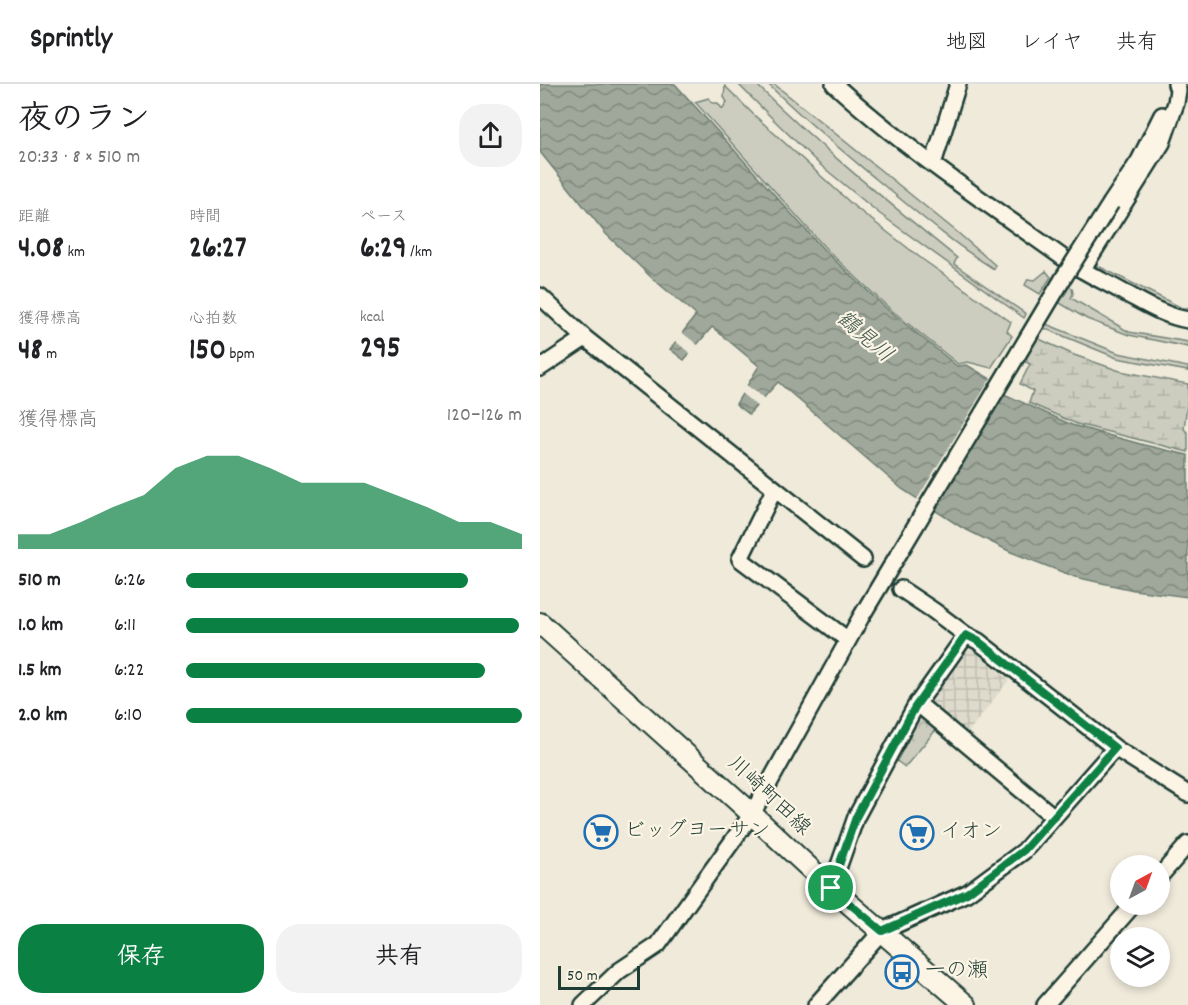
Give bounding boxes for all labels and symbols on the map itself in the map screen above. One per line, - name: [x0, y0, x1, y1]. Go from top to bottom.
- water label: 鶴見川: [829, 305, 899, 371]
- street label: 川崎町田線: [719, 750, 817, 844]
- supermarket icon: ビッグヨーサン: [583, 814, 619, 850]
- supermarket icon: イオン: [899, 815, 935, 851]
- place label: ビッグヨーサン: [624, 817, 771, 847]
- place label: イオン: [940, 818, 1002, 848]
- north arrow: [1110, 855, 1170, 915]
- pin: [805, 862, 856, 913]
- bus stop icon: 一の瀬: [884, 954, 920, 990]
- place label: 一の瀬: [925, 957, 988, 987]
- scale bar: [558, 963, 640, 990]

